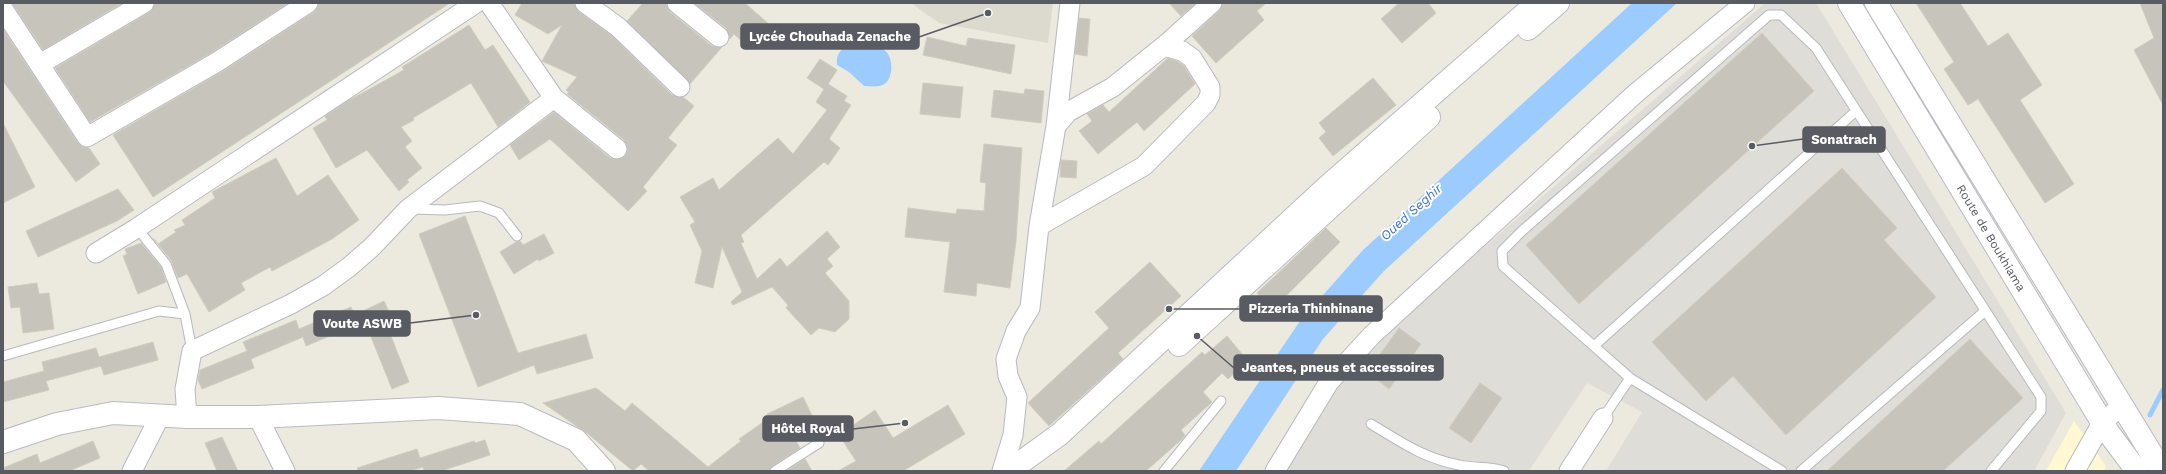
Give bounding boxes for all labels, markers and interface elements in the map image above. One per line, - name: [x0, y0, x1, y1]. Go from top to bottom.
- callout: Lycée Chouhada Zenache: [741, 24, 919, 49]
- text: Lycée Chouhada Zenache: [749, 29, 911, 44]
- callout: Sonatrach: [1803, 127, 1885, 152]
- text: Sonatrach: [1811, 132, 1877, 147]
- water label: Oued Seghir: [1377, 180, 1445, 243]
- street label: Route de Boukhiama: [1954, 182, 2028, 294]
- callout: Pizzeria Thinhinane: [1240, 296, 1382, 321]
- text: Pizzeria Thinhinane: [1249, 301, 1374, 316]
- callout: Voute ASWB: [314, 311, 410, 336]
- text: Voute ASWB: [322, 316, 402, 331]
- callout: Jeantes, pneus et accessoires: [1234, 355, 1443, 380]
- text: Jeantes, pneus et accessoires: [1241, 360, 1435, 375]
- callout: Hôtel Royal: [763, 416, 853, 441]
- text: Hôtel Royal: [771, 421, 846, 436]

